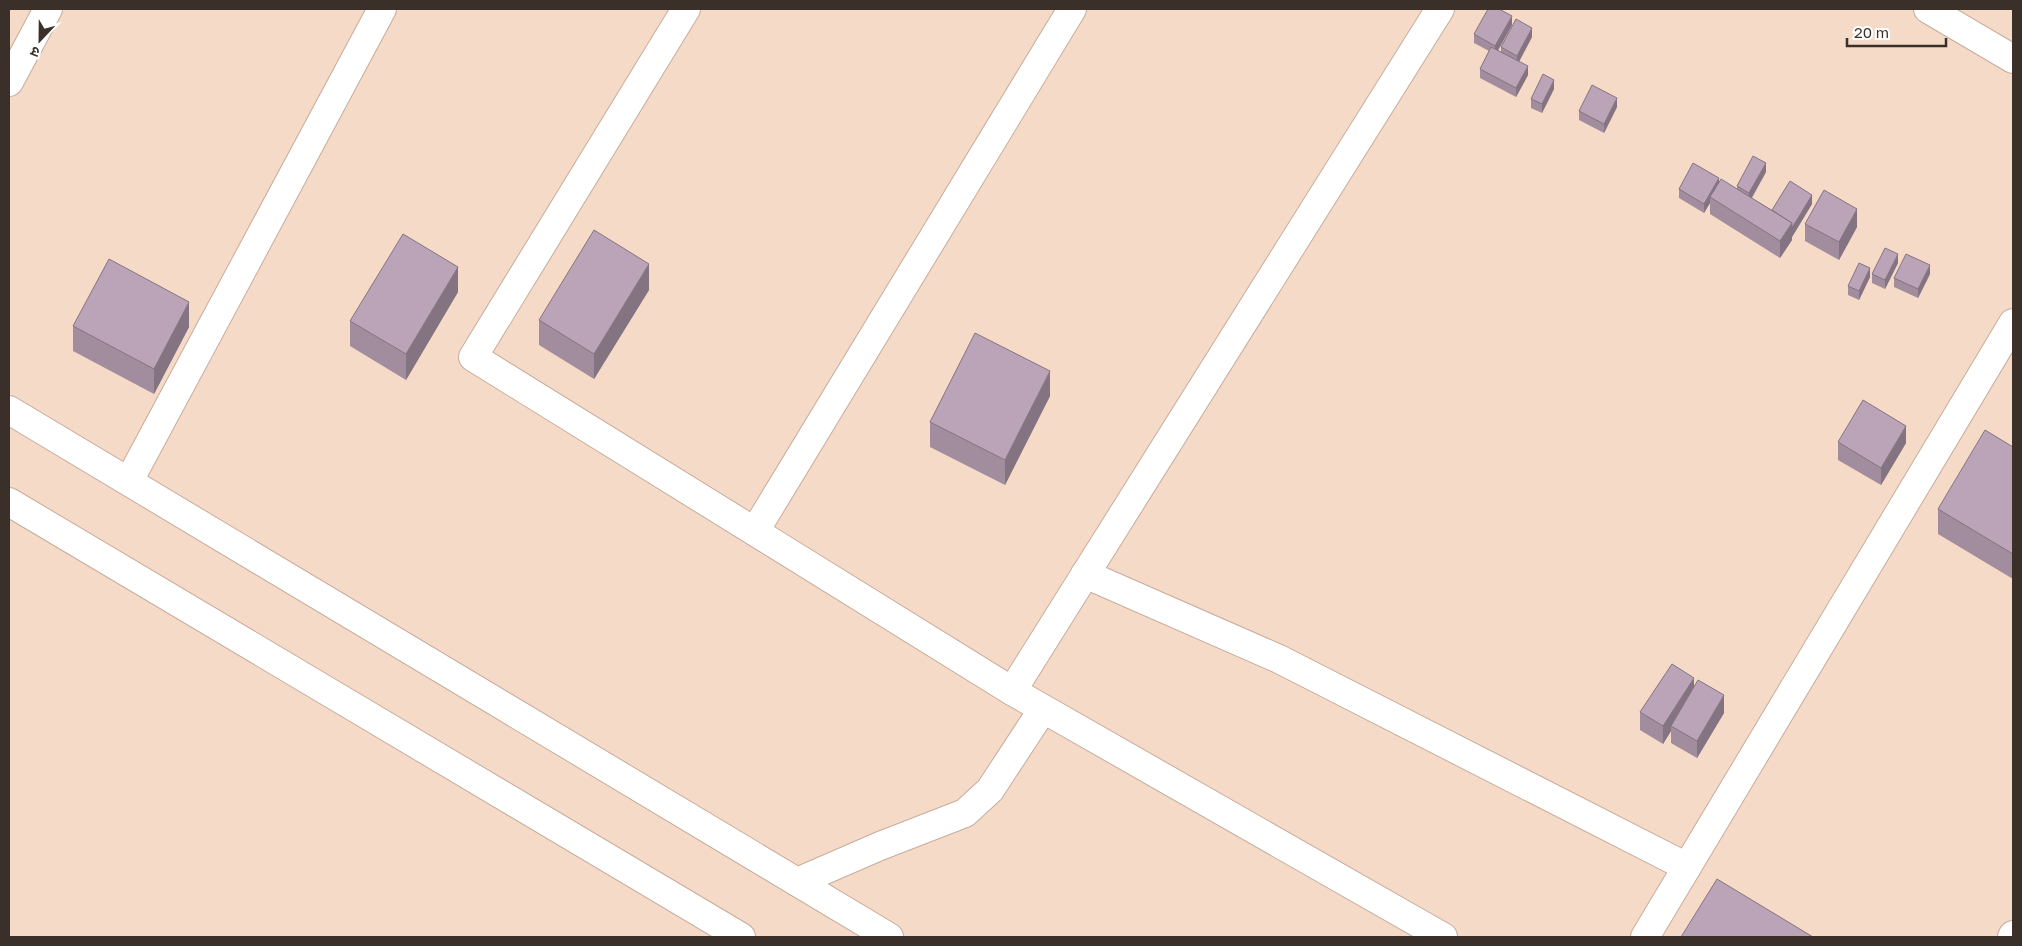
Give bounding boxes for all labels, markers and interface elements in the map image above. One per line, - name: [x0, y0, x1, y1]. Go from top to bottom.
- north arrow: [15, 15, 65, 65]
- scale bar: [1847, 15, 1946, 47]
- text: 20 m: [1854, 23, 1889, 41]
- text: उ: [27, 43, 42, 62]

